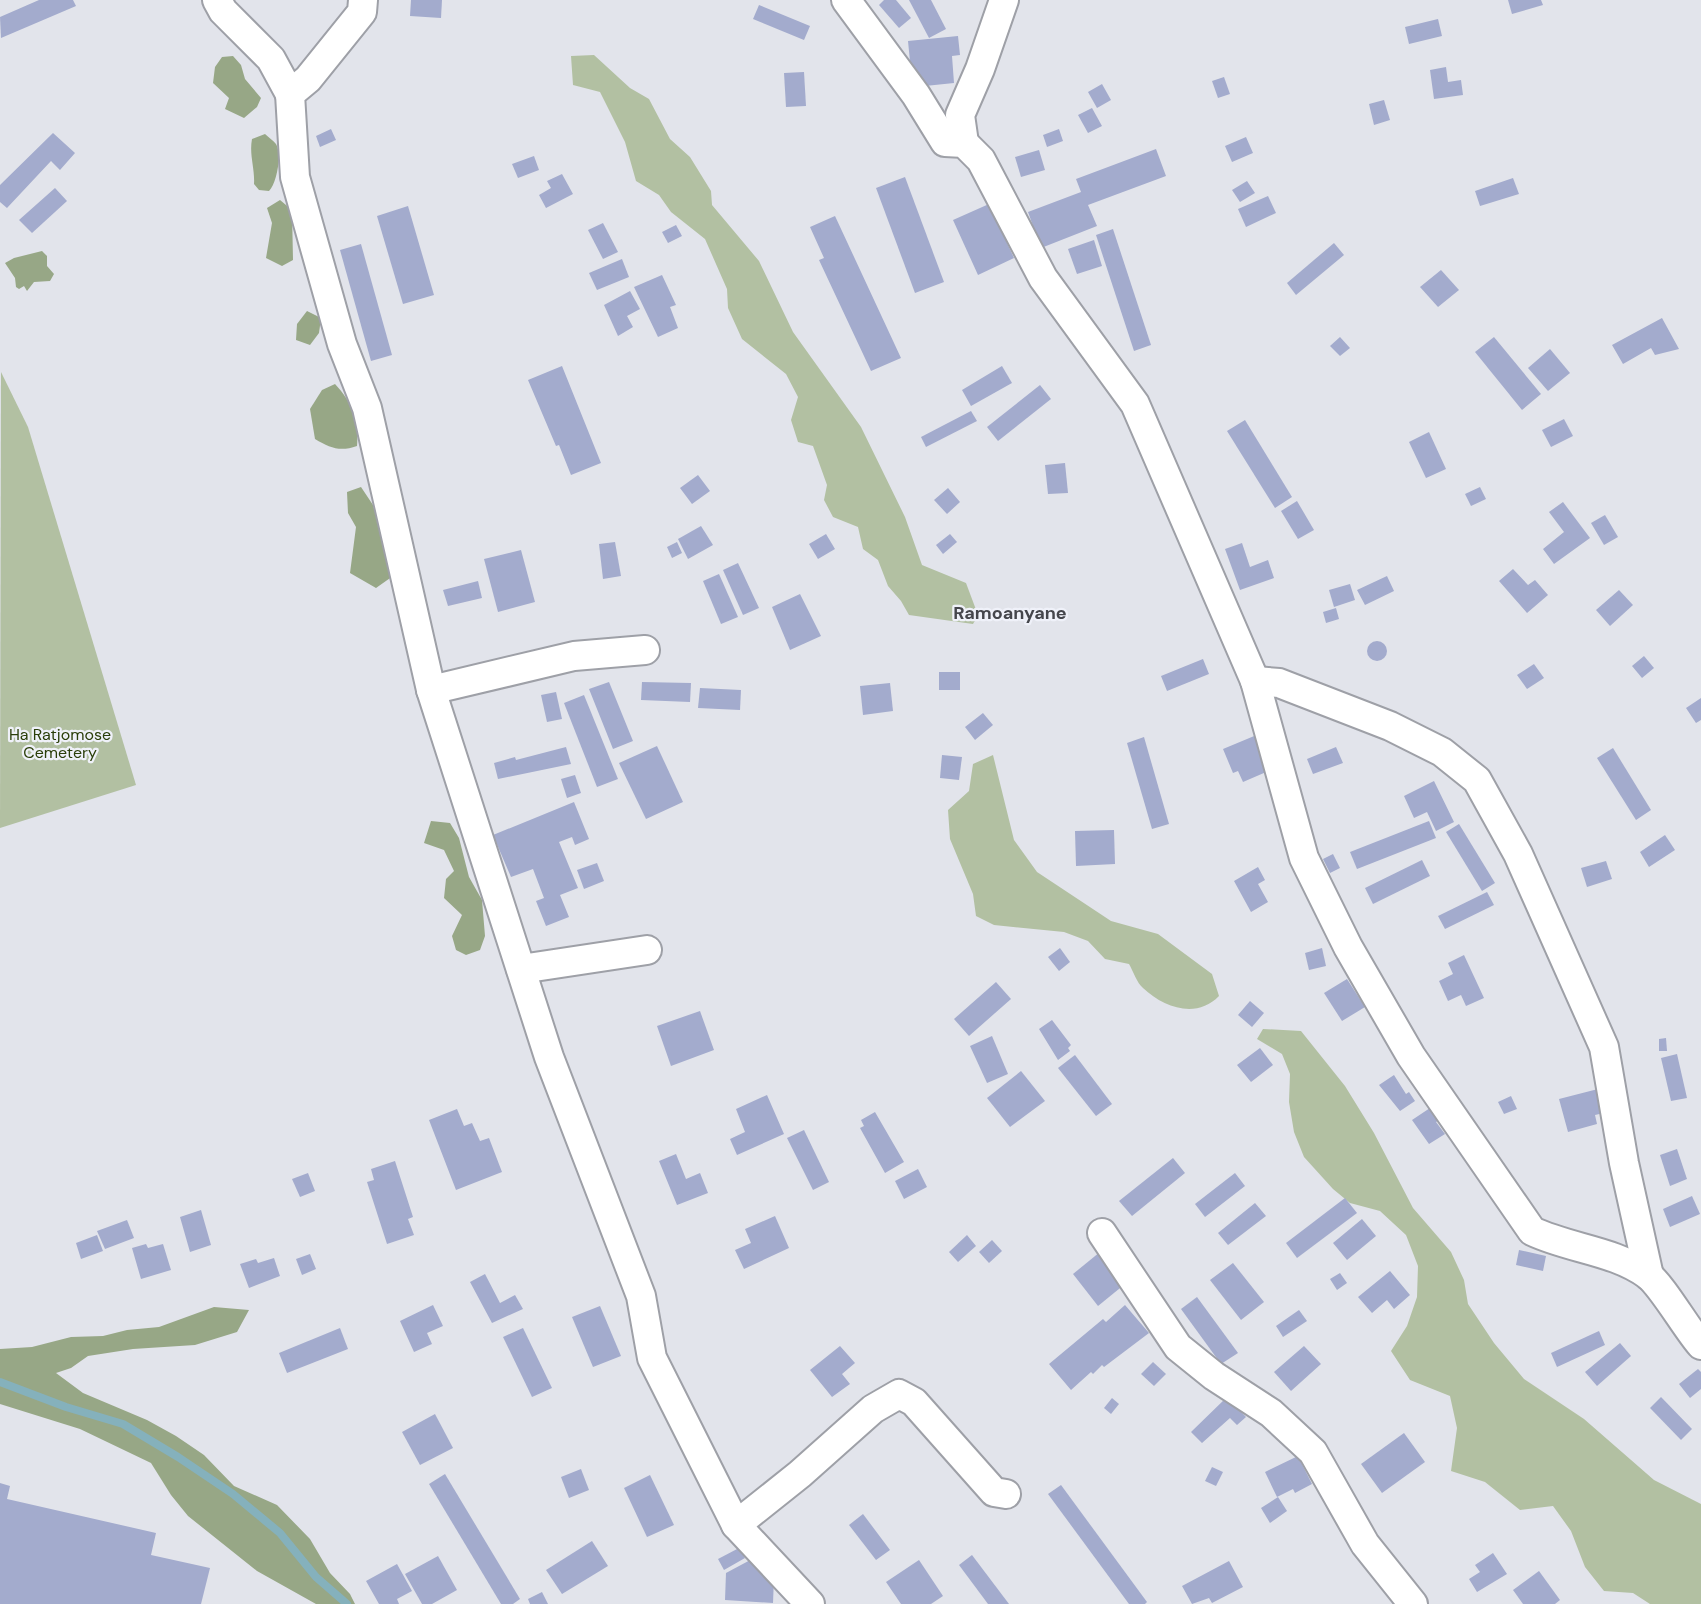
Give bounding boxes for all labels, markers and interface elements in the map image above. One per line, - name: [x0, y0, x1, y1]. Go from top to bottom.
- district label: Ramoanyane: [953, 601, 1067, 625]
- park label: Ha Ratjomose Cemetery: [9, 724, 111, 763]

